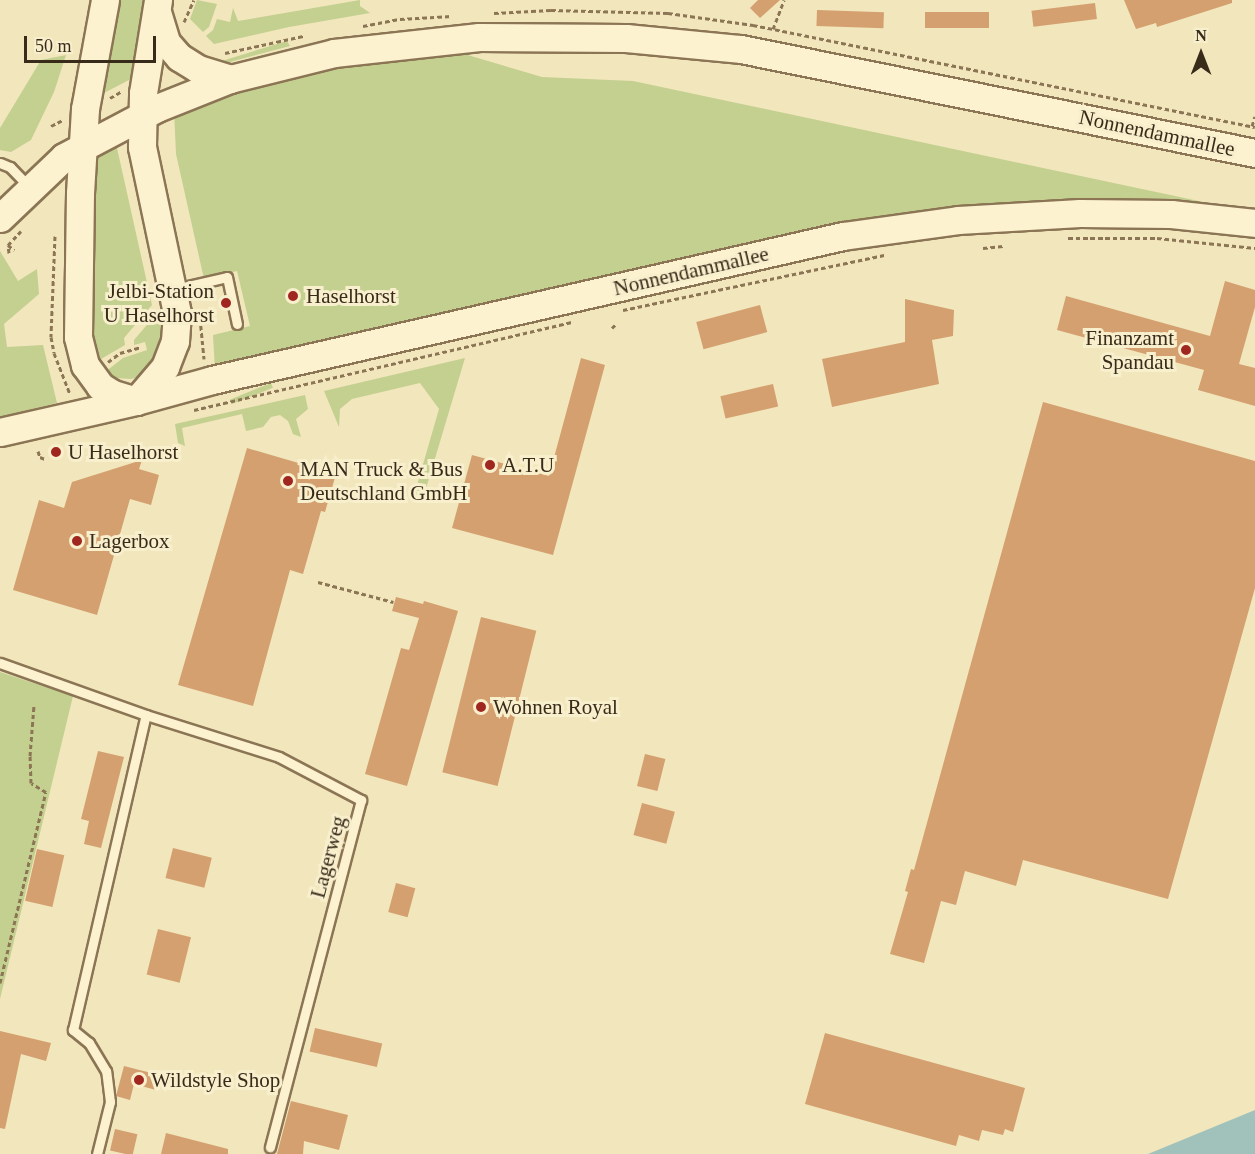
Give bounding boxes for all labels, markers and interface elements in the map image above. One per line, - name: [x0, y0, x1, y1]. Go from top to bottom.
- scale bar: [27, 24, 159, 62]
- north arrow: [1171, 24, 1231, 84]
- text: N: [1195, 27, 1207, 44]
- text: 50 m: [35, 36, 72, 56]
- street label: Nonnendammallee: [1077, 104, 1237, 162]
- street label: Nonnendammallee: [611, 241, 771, 301]
- place label: Jelbi-Station U Haselhorst: [104, 278, 214, 328]
- place label: Haselhorst: [306, 283, 396, 309]
- marker: Haselhorst: [284, 287, 302, 305]
- marker: Jelbi-Station U Haselhorst: [219, 296, 233, 310]
- place label: Finanzamt Spandau: [1085, 325, 1174, 375]
- marker: Finanzamt Spandau: [1179, 343, 1193, 357]
- place label: U Haselhorst: [68, 439, 178, 465]
- marker: U Haselhorst: [49, 445, 63, 459]
- place label: A.T.U: [502, 452, 554, 478]
- place label: MAN Truck & Bus Deutschland GmbH: [300, 456, 467, 506]
- marker: A.T.U: [483, 458, 497, 472]
- marker: MAN Truck & Bus Deutschland GmbH: [281, 474, 295, 488]
- place label: Lagerbox: [89, 528, 169, 554]
- marker: Lagerbox: [70, 534, 84, 548]
- place label: Wohnen Royal: [493, 694, 618, 720]
- marker: Wohnen Royal: [474, 700, 488, 714]
- street label: Lagerweg: [305, 813, 351, 901]
- place label: Wildstyle Shop: [151, 1067, 280, 1093]
- marker: Wildstyle Shop: [132, 1073, 146, 1087]

